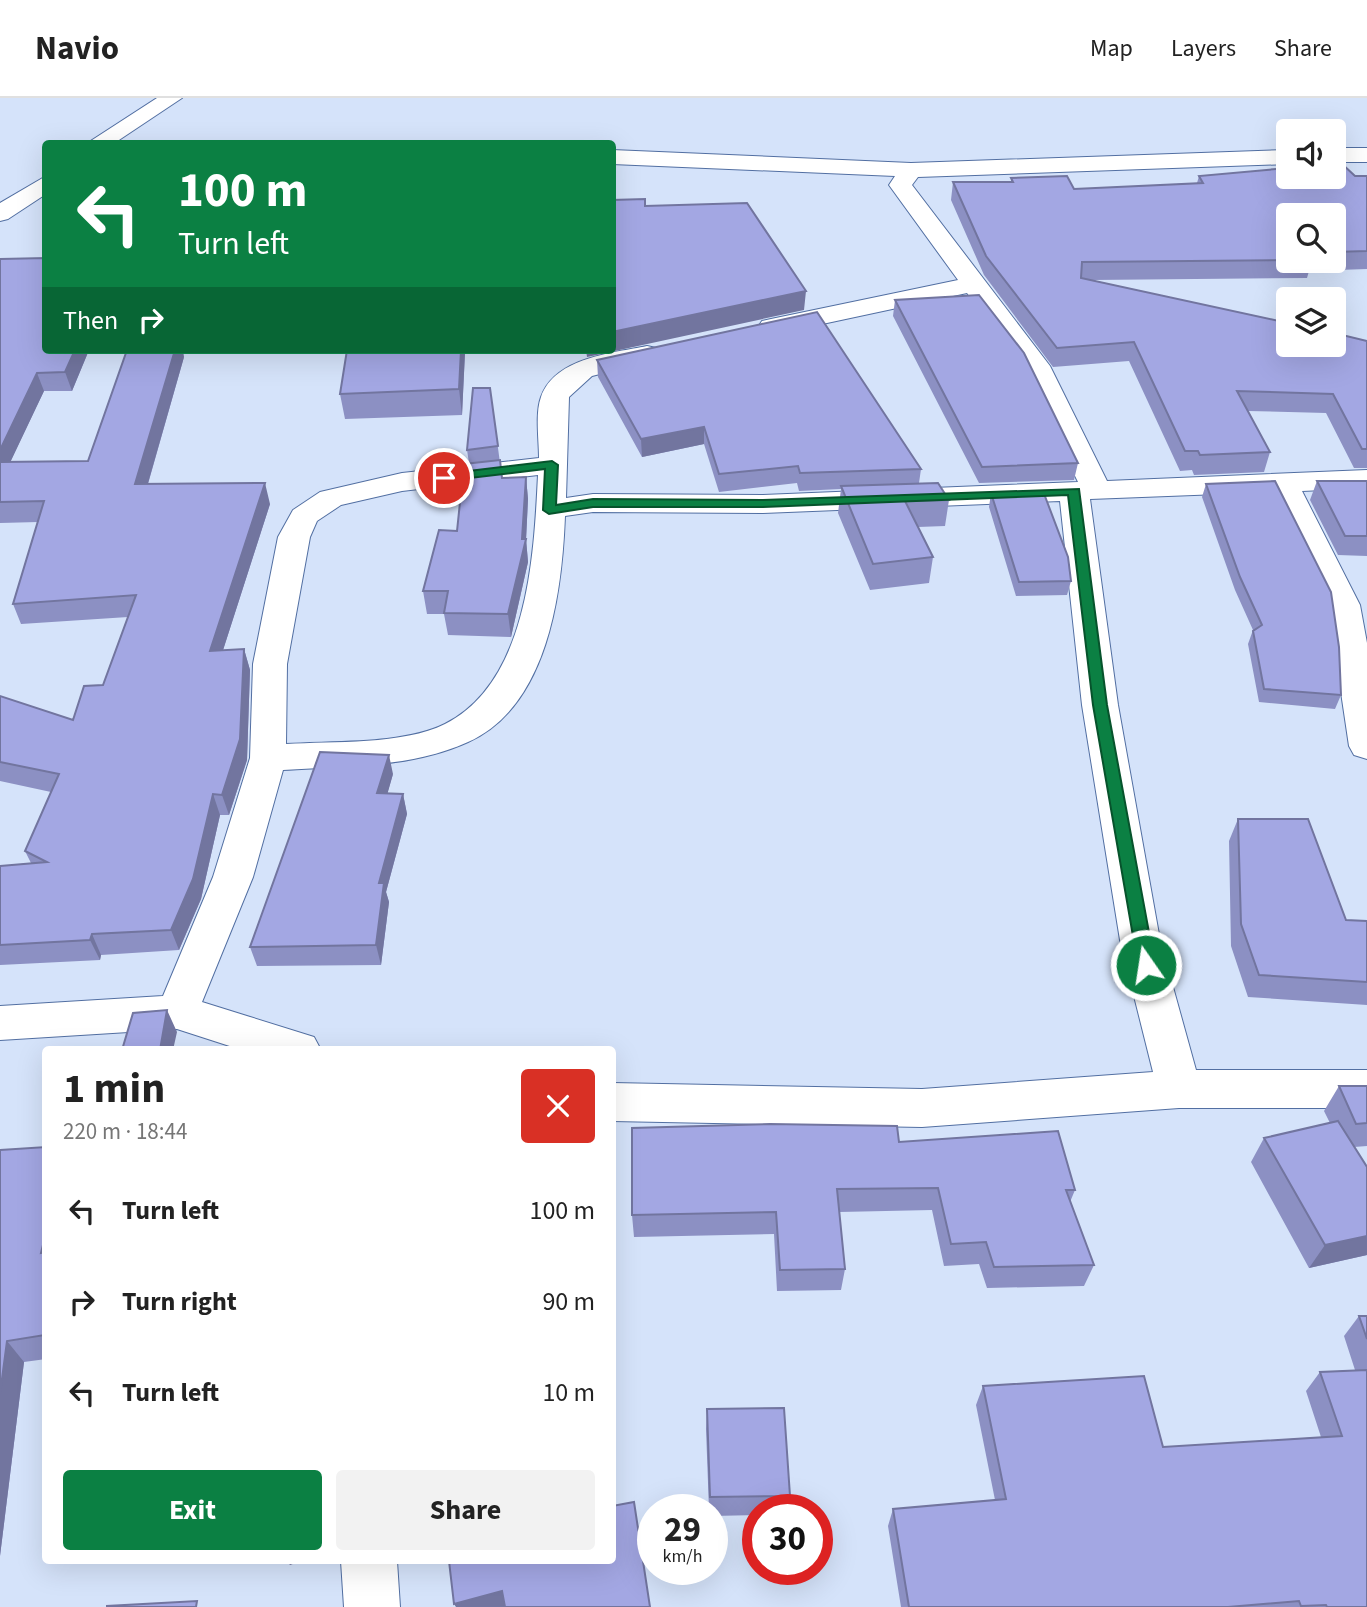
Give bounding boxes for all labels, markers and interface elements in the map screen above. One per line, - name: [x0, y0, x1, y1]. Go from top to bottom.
- text: Navio: [35, 25, 119, 72]
- text: Map: [1090, 31, 1133, 66]
- text: Layers: [1171, 31, 1236, 66]
- text: Share: [1274, 31, 1332, 66]
- map controls: [1276, 119, 1346, 357]
- button: sound: [1276, 119, 1346, 189]
- text: 100 m: [178, 156, 307, 226]
- icon: left: [63, 168, 154, 259]
- button: search: [1276, 203, 1346, 273]
- text: Turn left: [178, 221, 289, 267]
- button: layers: [1276, 287, 1346, 357]
- icon: right: [132, 301, 170, 339]
- text: Then: [63, 302, 118, 339]
- pin: [414, 448, 474, 508]
- icon: arrive: [425, 459, 463, 497]
- position arrow: [1109, 928, 1183, 1002]
- text: 1 min: [63, 1059, 165, 1119]
- button: close: [521, 1069, 595, 1143]
- text: 220 m · 18:44: [63, 1115, 187, 1148]
- icon: left: [63, 1192, 101, 1230]
- text: Turn left: [122, 1192, 219, 1229]
- text: 100 m: [529, 1192, 595, 1229]
- icon: right: [63, 1283, 101, 1321]
- text: Turn right: [122, 1283, 237, 1320]
- text: 90 m: [542, 1283, 595, 1320]
- icon: left: [63, 1374, 101, 1412]
- text: Turn left: [122, 1374, 219, 1411]
- text: 10 m: [542, 1374, 595, 1411]
- button: Exit: [63, 1470, 322, 1550]
- button: Share: [336, 1470, 595, 1550]
- speed limit sign: 30: [742, 1494, 833, 1585]
- text: 29: [664, 1505, 701, 1555]
- text: km/h: [663, 1544, 702, 1569]

